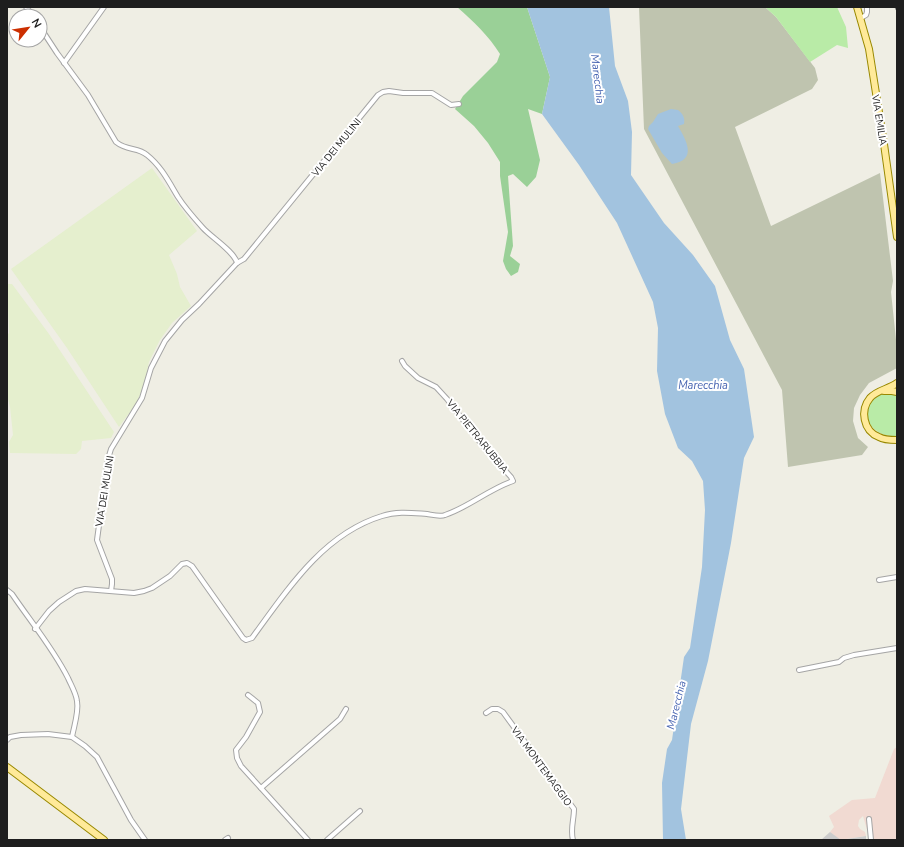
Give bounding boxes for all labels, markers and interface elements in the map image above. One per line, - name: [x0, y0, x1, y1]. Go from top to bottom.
- north arrow: [8, 8, 48, 48]
- text: N: [28, 16, 45, 31]
- water label: Marecchia: [587, 53, 608, 105]
- street label: VIA EMILIA: [868, 93, 890, 147]
- street label: VIA DEI MULINI: [308, 115, 365, 181]
- water label: Marecchia: [678, 378, 728, 393]
- street label: VIA PIETRARUBBIA: [442, 396, 512, 477]
- street label: VIA DEI MULINI: [92, 455, 117, 529]
- water label: Marecchia: [663, 679, 690, 731]
- street label: VIA MONTEMAGGIO: [507, 723, 575, 809]

